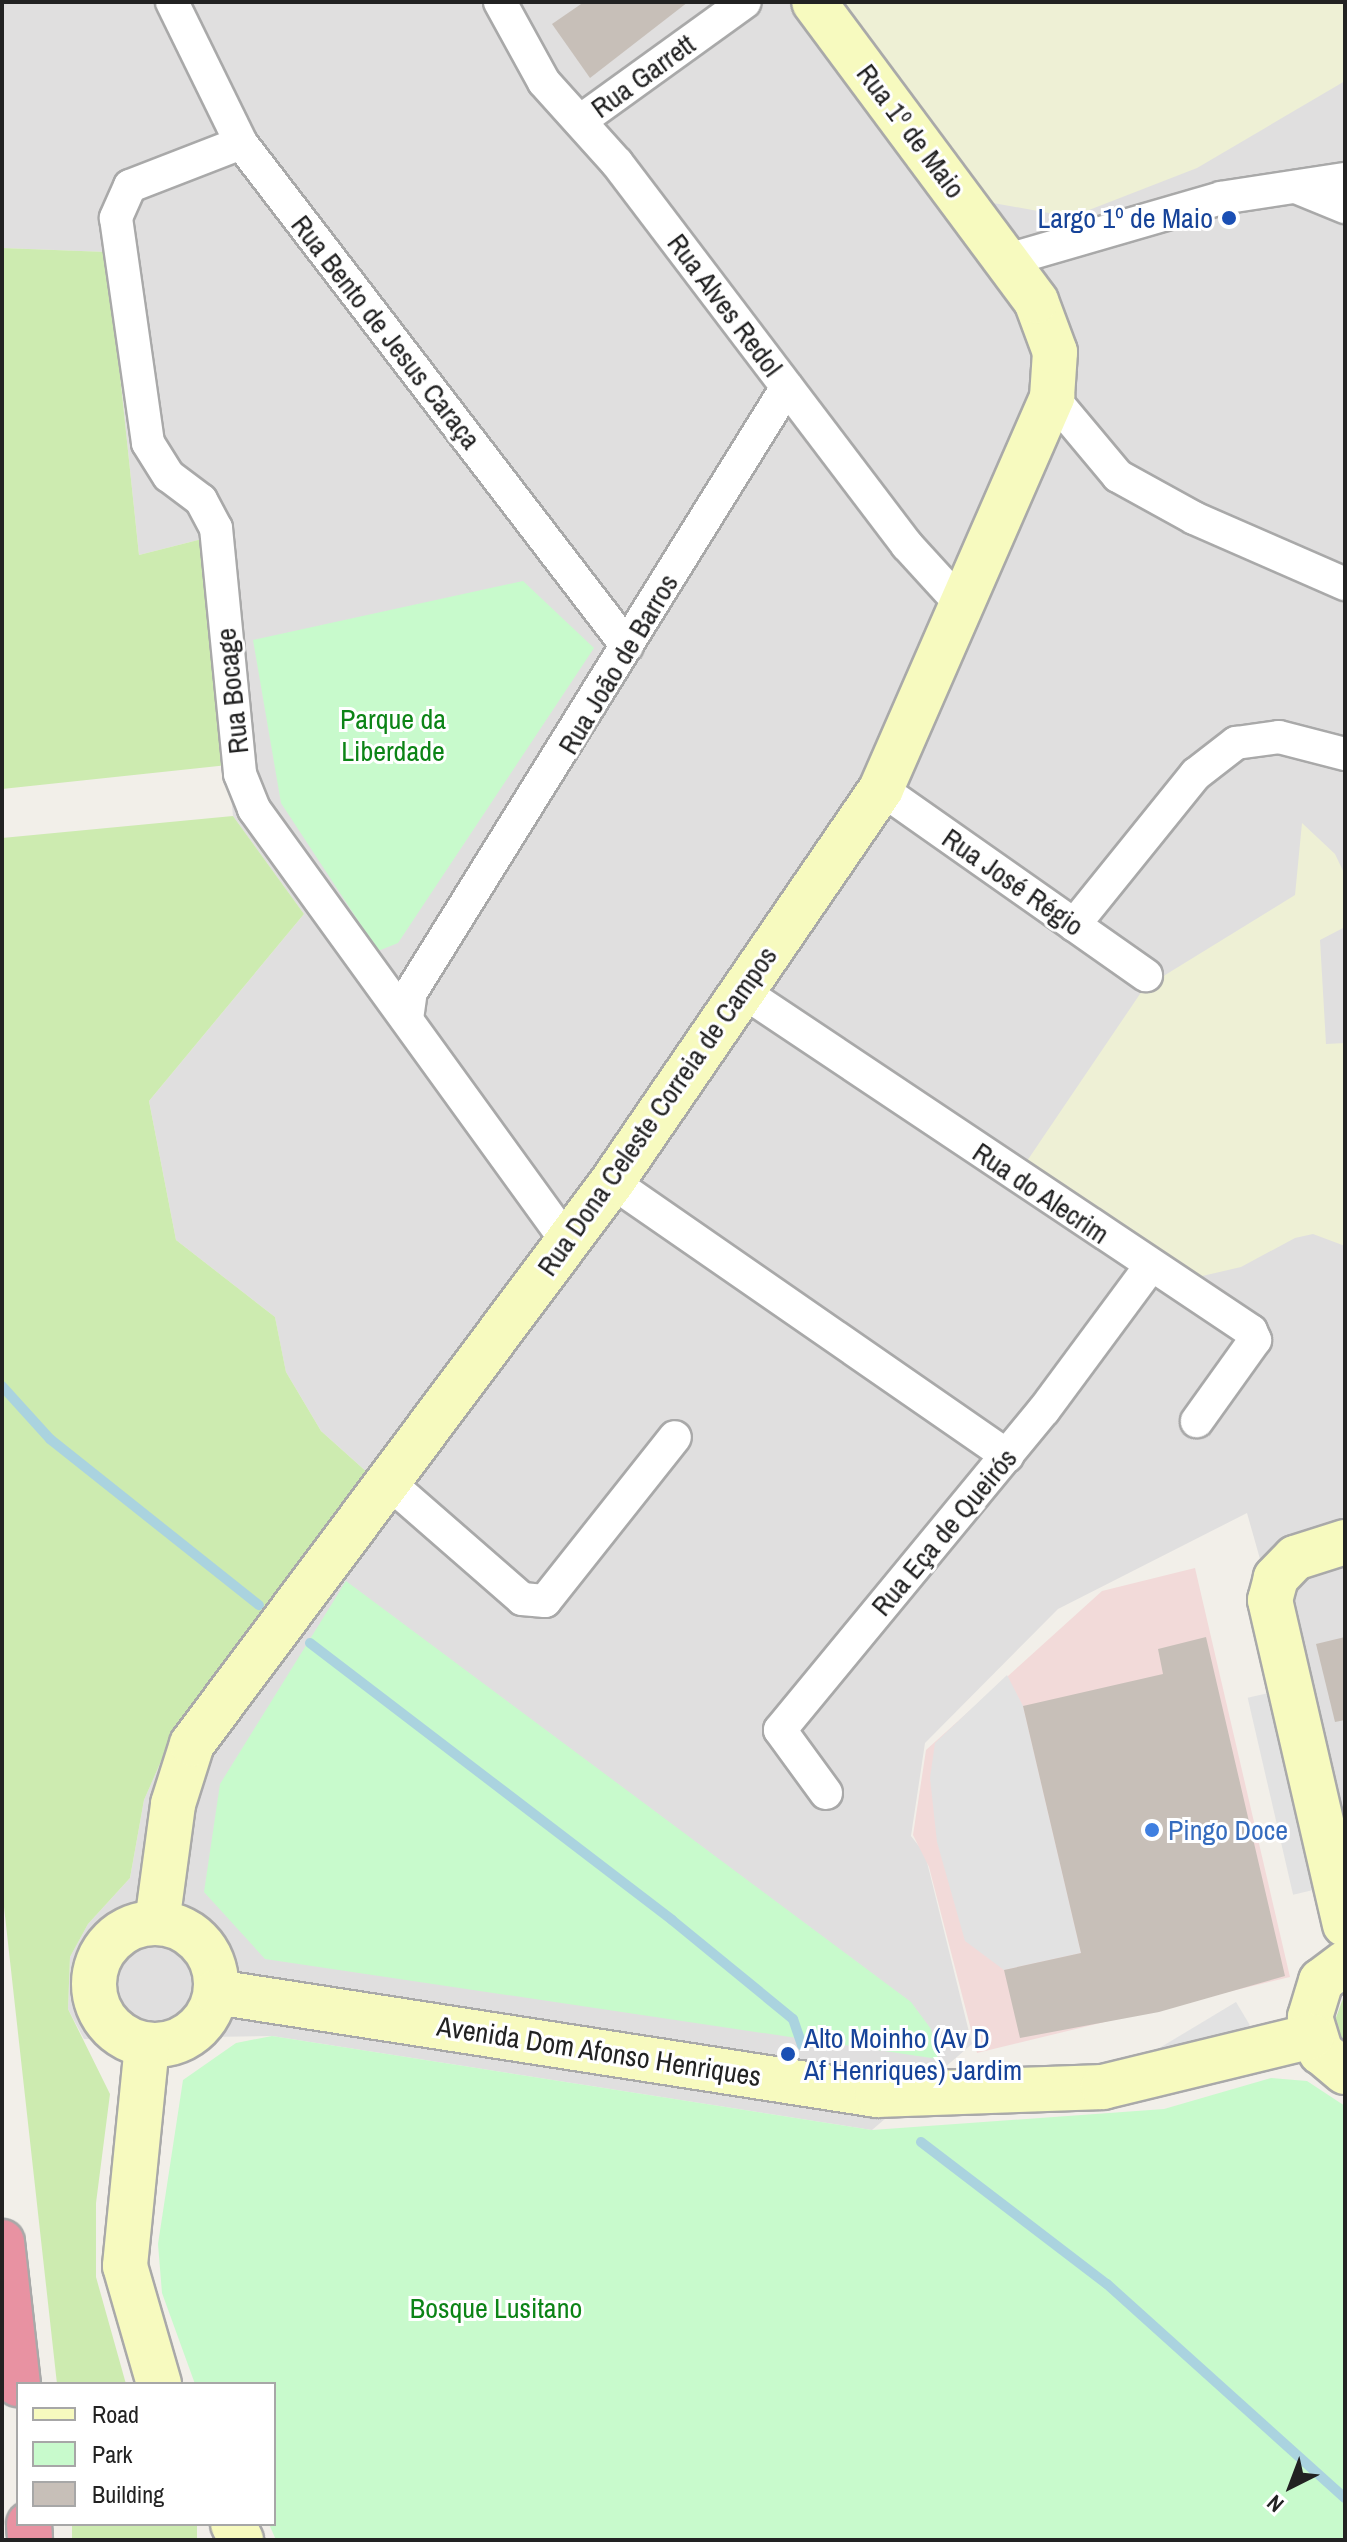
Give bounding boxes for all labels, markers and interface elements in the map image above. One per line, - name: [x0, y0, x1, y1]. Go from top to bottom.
- street label: Rua Garrett: [585, 27, 701, 125]
- street label: Rua 1º de Maio: [850, 57, 972, 205]
- place label: Largo 1º de Maio: [1037, 201, 1213, 235]
- street label: Rua Bento de Jesus Caraça: [284, 209, 488, 455]
- marker: Largo 1º de Maio: [1220, 209, 1238, 227]
- street label: Rua Alves Redol: [660, 227, 790, 383]
- street label: Rua João de Barros: [551, 568, 685, 760]
- street label: Rua Bocage: [209, 626, 255, 756]
- park label: Parque da Liberdade: [340, 702, 446, 768]
- street label: Rua José Régio: [936, 821, 1090, 943]
- street label: Rua Dona Celeste Correia de Campos: [530, 940, 784, 1282]
- street label: Rua do Alecrim: [966, 1135, 1116, 1251]
- street label: Rua Eça de Queirós: [864, 1442, 1024, 1622]
- place label: Pingo Doce: [1168, 1813, 1288, 1847]
- marker: Pingo Doce: [1143, 1821, 1161, 1839]
- street label: Avenida Dom Afonso Henriques: [434, 2009, 764, 2093]
- place label: Alto Moinho (Av D Af Henriques) Jardim: [804, 2021, 1022, 2087]
- marker: Alto Moinho (Av D Af Henriques) Jardim: [779, 2045, 797, 2063]
- park label: Bosque Lusitano: [410, 2291, 582, 2325]
- legend: [16, 2382, 276, 2526]
- text: Road: [92, 2398, 139, 2430]
- text: Park: [92, 2438, 132, 2470]
- north arrow: [1251, 2446, 1331, 2526]
- text: Building: [92, 2478, 164, 2510]
- text: N: [1260, 2488, 1290, 2519]

